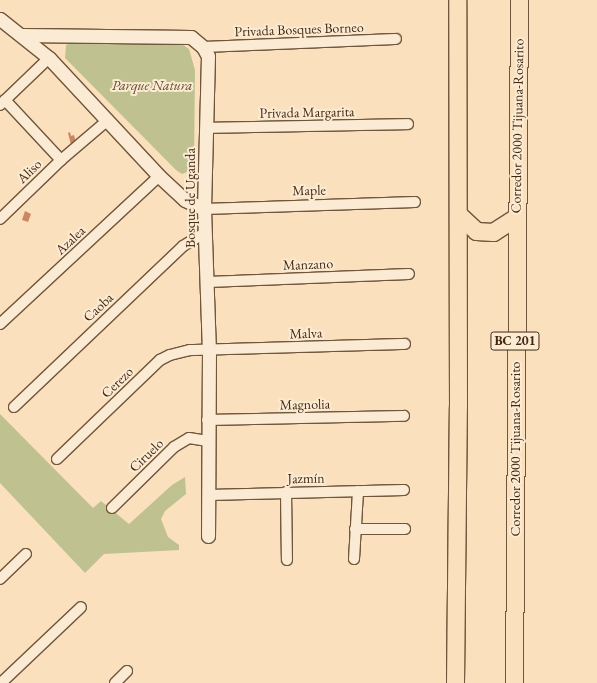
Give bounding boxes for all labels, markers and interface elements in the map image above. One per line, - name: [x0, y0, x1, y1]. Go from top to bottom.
- street label: Privada Bosques Borneo: [234, 18, 364, 40]
- street label: Corredor 2000 Tijuana-Rosarito: [507, 38, 527, 214]
- park label: Parque Natura: [112, 77, 192, 93]
- street label: Privada Margarita: [259, 103, 355, 121]
- street label: Bosque de Uganda: [182, 148, 198, 248]
- street label: Aliso: [13, 155, 45, 187]
- street label: Maple: [292, 181, 326, 199]
- street label: Azalea: [52, 222, 88, 258]
- street label: Manzano: [282, 255, 334, 273]
- street label: Caoba: [79, 289, 117, 325]
- street label: Malva: [289, 324, 323, 342]
- road number: BC 201: [490, 330, 540, 352]
- street label: Corredor 2000 Tijuana-Rosarito: [507, 362, 523, 536]
- street label: Cerezo: [98, 363, 136, 401]
- street label: Magnolia: [280, 395, 330, 413]
- street label: Ciruelo: [125, 435, 167, 475]
- street label: Jazmín: [287, 469, 325, 487]

